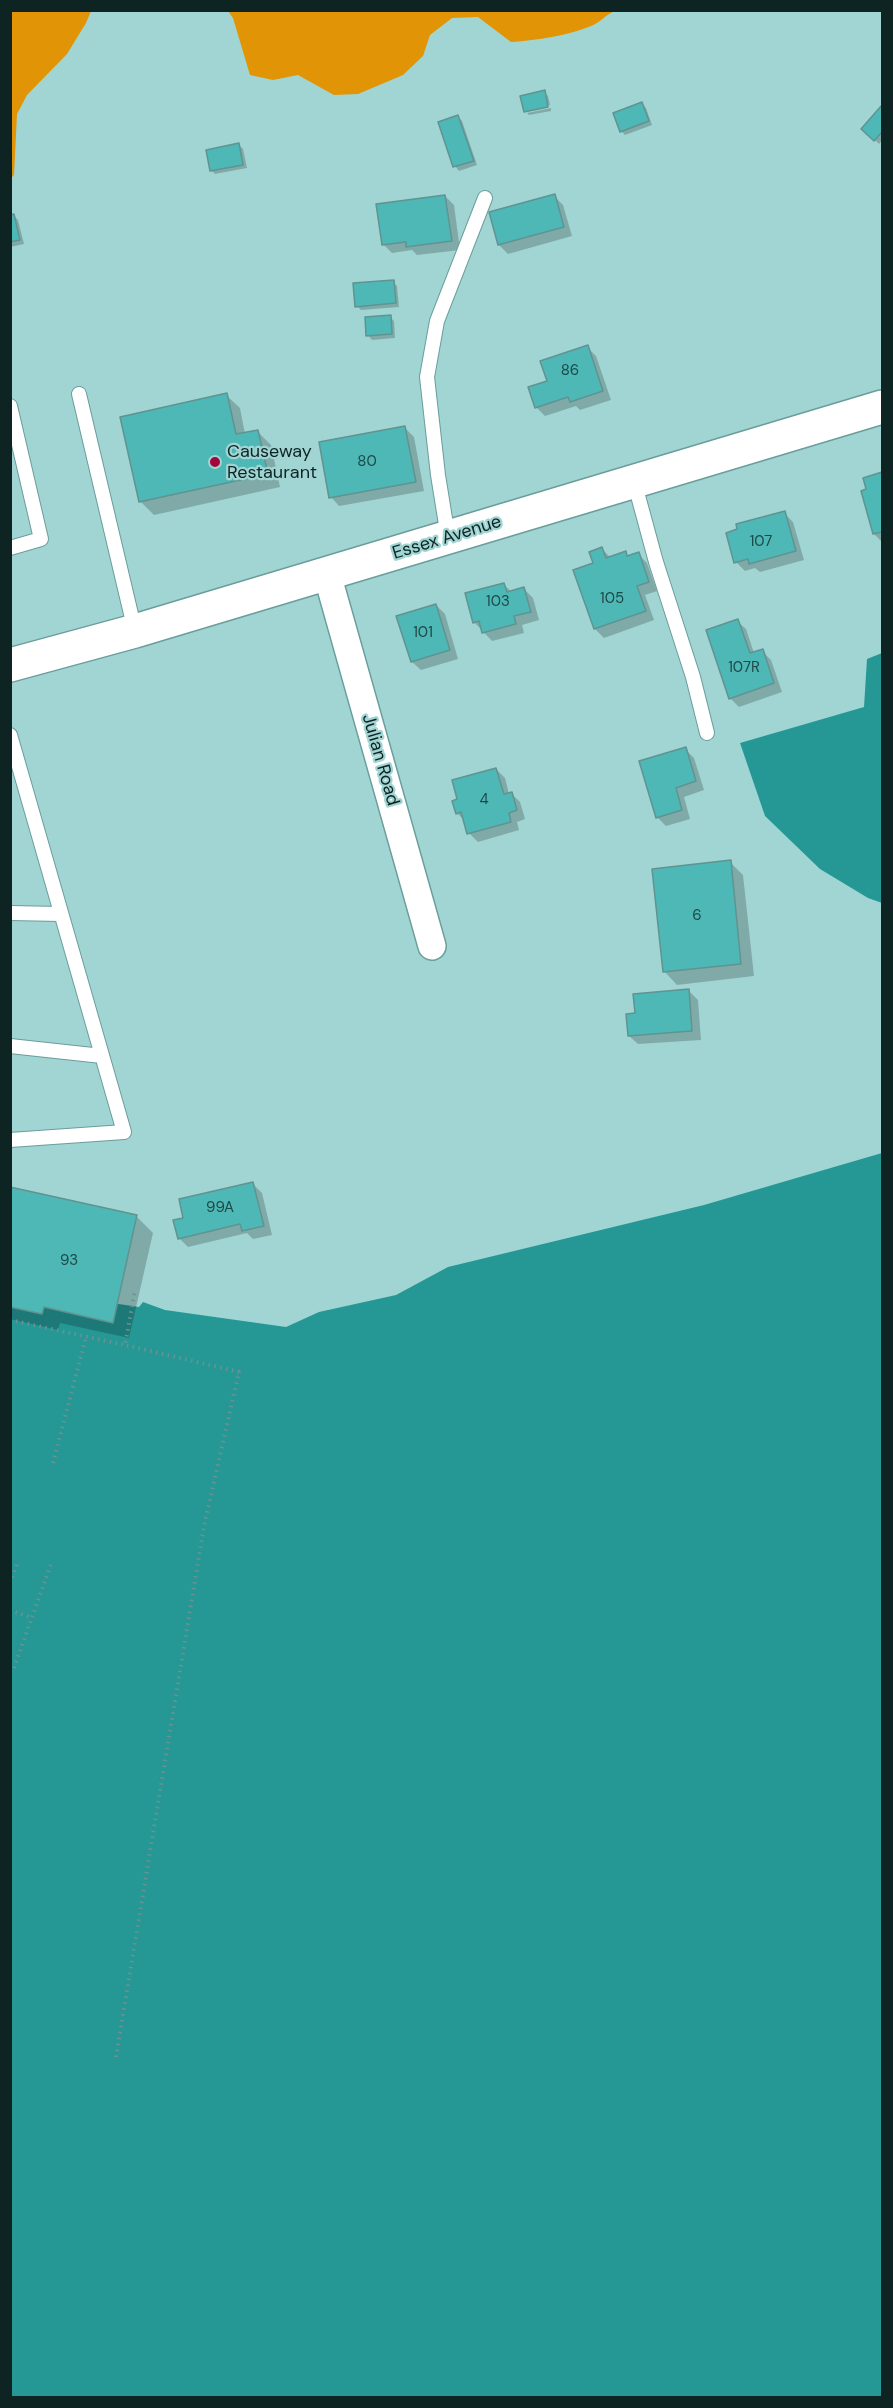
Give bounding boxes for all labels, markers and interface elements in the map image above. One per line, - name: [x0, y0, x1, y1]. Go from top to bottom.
- house number: 86: [561, 362, 579, 380]
- place label: Causeway Restaurant: [227, 441, 317, 484]
- house number: 80: [357, 453, 377, 471]
- marker: Causeway Restaurant: [208, 455, 222, 469]
- street label: Essex Avenue: [390, 511, 504, 565]
- house number: 107: [750, 533, 772, 551]
- house number: 105: [600, 590, 624, 608]
- house number: 103: [486, 593, 510, 611]
- house number: 101: [413, 624, 433, 642]
- house number: 107R: [728, 659, 760, 677]
- street label: Julian Road: [357, 712, 403, 808]
- house number: 4: [479, 791, 489, 809]
- house number: 6: [692, 907, 702, 925]
- house number: 99A: [206, 1199, 234, 1217]
- house number: 93: [60, 1252, 78, 1270]

